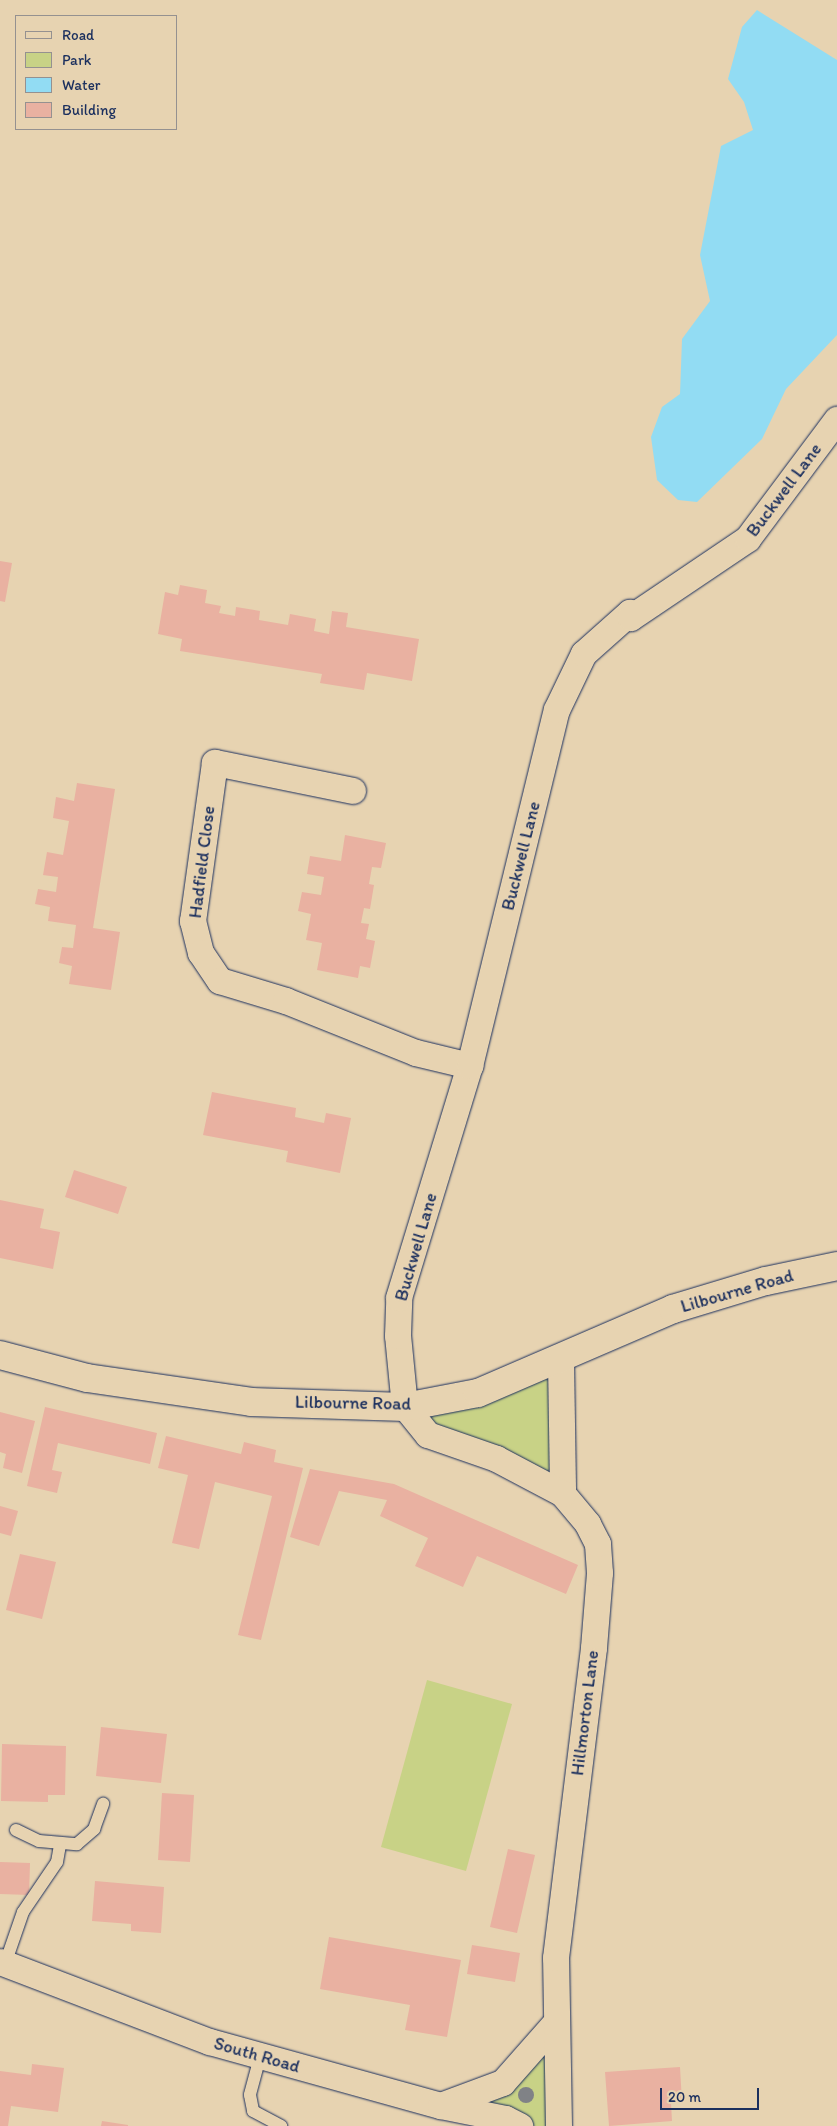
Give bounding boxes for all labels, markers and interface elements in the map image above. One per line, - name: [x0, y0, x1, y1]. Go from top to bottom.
- legend: [15, 15, 178, 130]
- text: Road: [62, 26, 94, 44]
- text: Park: [62, 51, 92, 69]
- text: Water: [62, 76, 100, 94]
- text: Building: [62, 101, 116, 119]
- street label: Buckwell Lane: [742, 439, 826, 541]
- street label: Buckwell Lane: [497, 799, 545, 913]
- street label: Hadfield Close: [184, 805, 220, 919]
- street label: Buckwell Lane: [390, 1190, 442, 1304]
- street label: Lilbourne Road: [678, 1265, 796, 1317]
- street label: Lilbourne Road: [295, 1391, 411, 1415]
- street label: Hillmorton Lane: [567, 1649, 603, 1777]
- street label: South Road: [212, 2032, 302, 2078]
- scale bar: [662, 2078, 761, 2110]
- text: 20 m: [668, 2088, 701, 2106]

